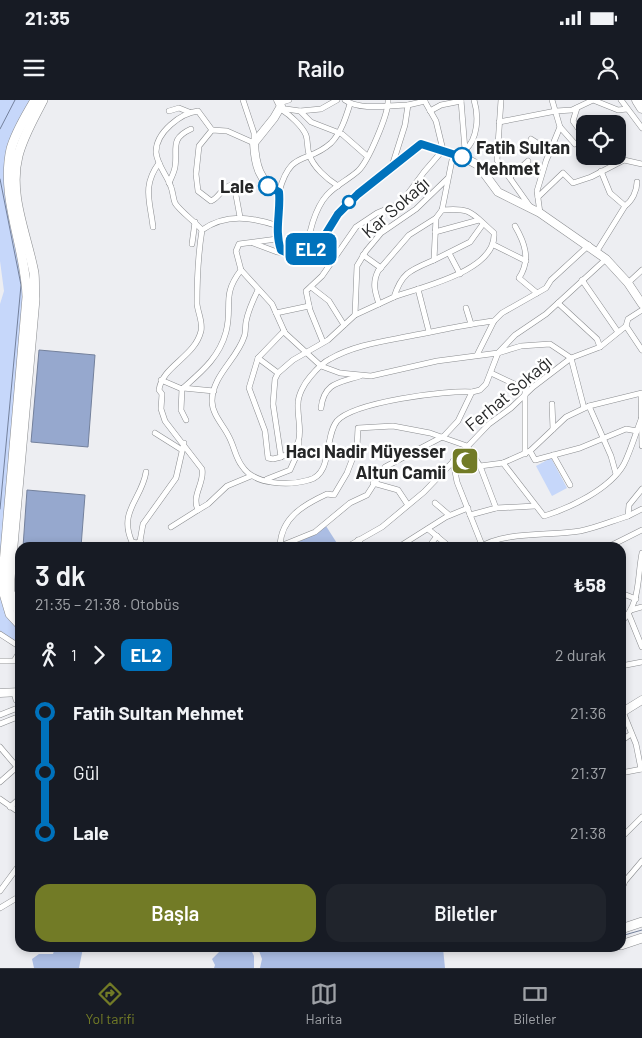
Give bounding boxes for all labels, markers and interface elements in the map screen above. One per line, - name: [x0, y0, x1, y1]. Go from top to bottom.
- text: 21:35: [25, 6, 70, 29]
- icon: menu: [20, 54, 48, 82]
- icon: person: [594, 54, 622, 82]
- text: Railo: [297, 55, 345, 81]
- map controls: [576, 115, 626, 165]
- button: locate: [576, 115, 626, 165]
- place label: Fatih Sultan Mehmet: [476, 136, 570, 179]
- marker: Fatih Sultan Mehmet: [452, 147, 472, 167]
- street label: Kar Sokağı: [357, 172, 433, 242]
- place label: Lale: [220, 175, 254, 197]
- marker: Lale: [258, 176, 278, 196]
- unlabelled marker: [342, 195, 356, 209]
- line badge: EL2: [282, 233, 340, 265]
- text: EL2: [296, 238, 326, 260]
- street label: Ferhat Sokağı: [460, 350, 556, 436]
- place label: Hacı Nadir Müyesser Altun Camii: [286, 440, 446, 483]
- mosque icon: Hacı Nadir Müyesser Altun Camii: [450, 446, 480, 476]
- text: 3 dk: [35, 558, 86, 592]
- text: ₺58: [573, 573, 606, 596]
- text: 21:35 – 21:38 · Otobüs: [35, 594, 179, 613]
- icon: walk: [35, 641, 63, 669]
- icon: forward: [85, 641, 113, 669]
- text: EL2: [131, 644, 162, 666]
- text: 1: [71, 645, 77, 664]
- text: 2 durak: [555, 645, 606, 664]
- text: Fatih Sultan Mehmet: [73, 701, 244, 724]
- text: 21:36: [570, 703, 606, 722]
- text: Gül: [73, 761, 99, 784]
- text: 21:37: [571, 763, 606, 782]
- text: Lale: [73, 821, 109, 844]
- text: 21:38: [570, 823, 606, 842]
- button: Başla: [35, 884, 316, 942]
- button: Biletler: [326, 884, 606, 942]
- tab: Yol tarifi: [86, 980, 135, 1027]
- tab: Harita: [306, 980, 342, 1027]
- tab: Biletler: [513, 980, 556, 1027]

